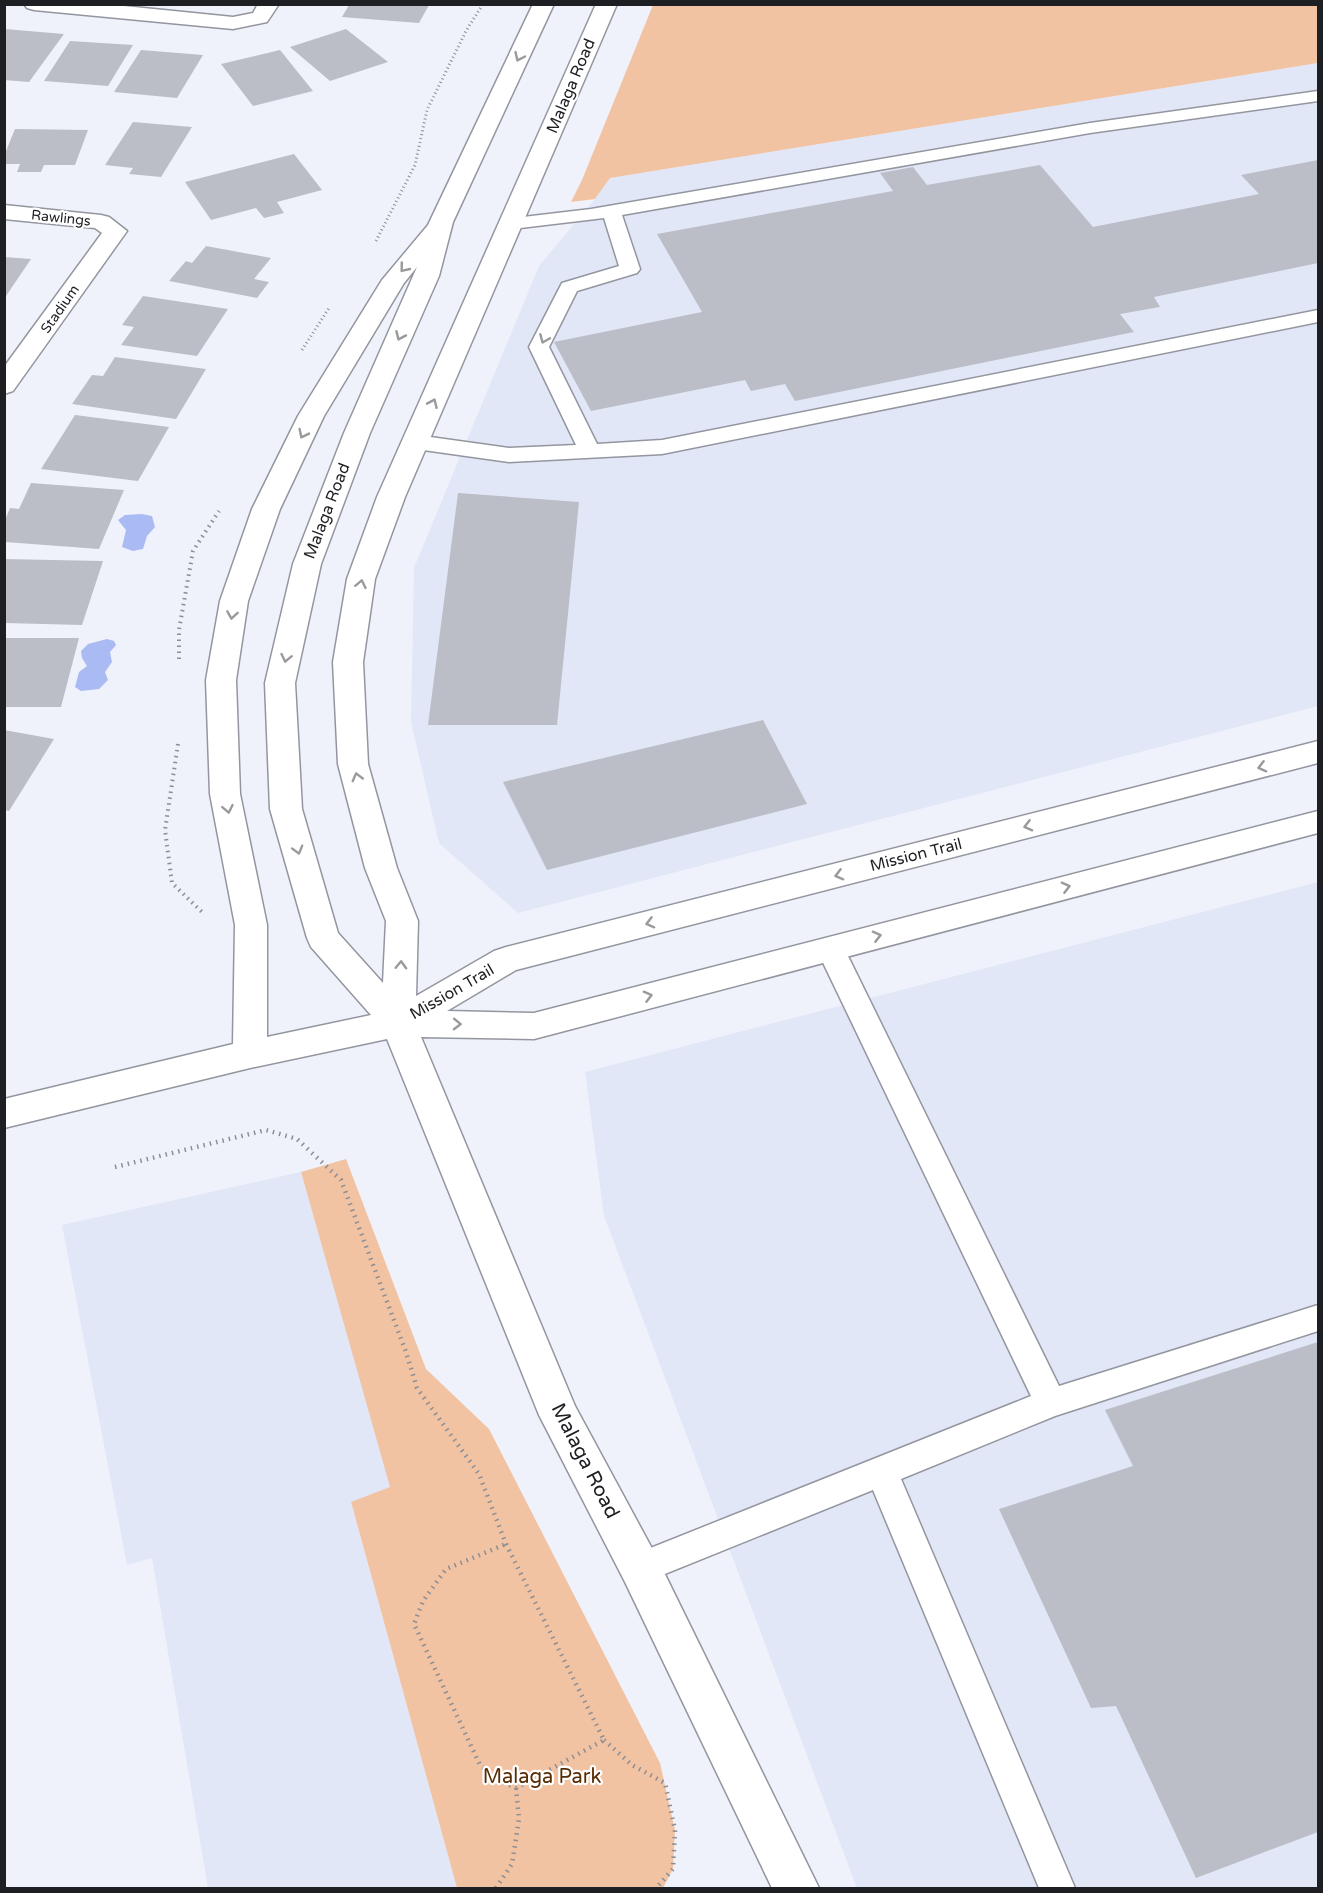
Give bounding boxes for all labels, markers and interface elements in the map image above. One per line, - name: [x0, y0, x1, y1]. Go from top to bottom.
- street label: Malaga Road: [542, 36, 600, 136]
- one-way arrow: [515, 51, 527, 62]
- street label: Rawlings: [30, 206, 92, 230]
- one-way arrow: [400, 261, 411, 272]
- street label: Stadium: [37, 282, 83, 336]
- one-way arrow: [396, 330, 408, 341]
- one-way arrow: [539, 333, 551, 344]
- one-way arrow: [426, 398, 438, 409]
- one-way arrow: [298, 427, 310, 438]
- street label: Malaga Road: [300, 460, 354, 562]
- one-way arrow: [354, 579, 367, 589]
- one-way arrow: [226, 610, 238, 619]
- one-way arrow: [280, 652, 293, 662]
- one-way arrow: [1257, 759, 1267, 772]
- one-way arrow: [352, 772, 364, 783]
- one-way arrow: [221, 803, 234, 813]
- one-way arrow: [1023, 819, 1033, 832]
- street label: Mission Trail: [868, 834, 964, 876]
- one-way arrow: [291, 844, 303, 855]
- one-way arrow: [834, 867, 844, 880]
- one-way arrow: [1060, 882, 1071, 894]
- one-way arrow: [645, 916, 655, 929]
- one-way arrow: [872, 930, 882, 943]
- one-way arrow: [394, 960, 407, 969]
- street label: Mission Trail: [406, 960, 498, 1024]
- one-way arrow: [642, 991, 653, 1003]
- one-way arrow: [452, 1018, 461, 1031]
- street label: Malaga Road: [546, 1399, 624, 1523]
- park label: Malaga Park: [483, 1765, 601, 1789]

